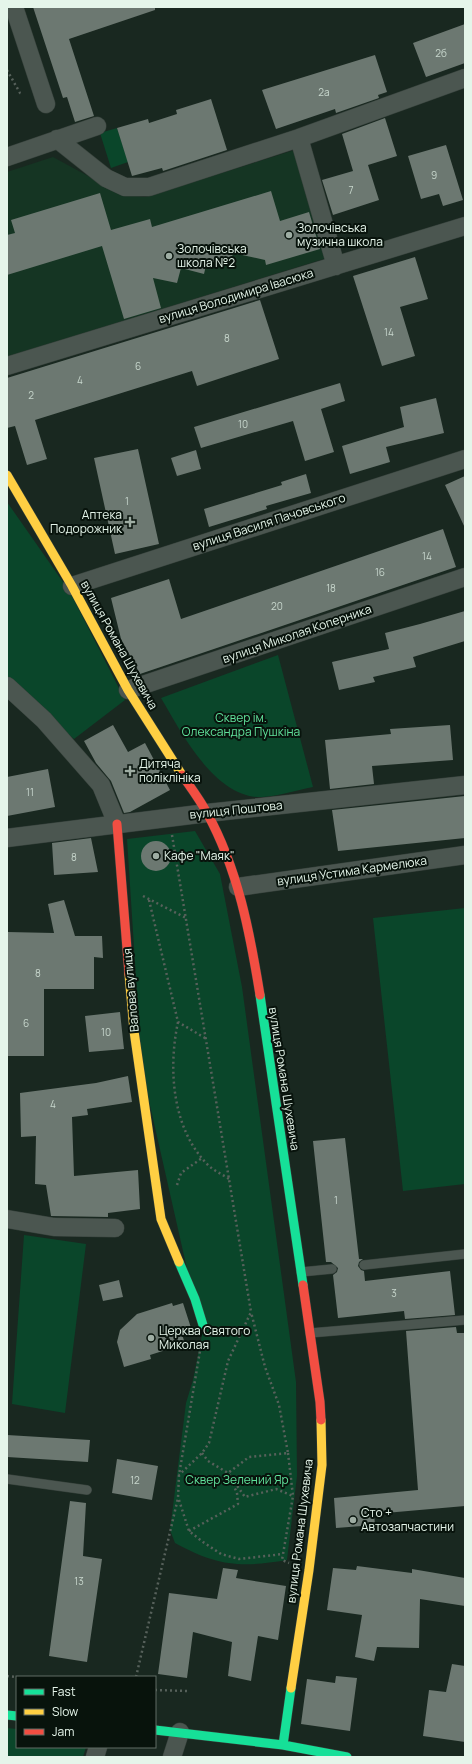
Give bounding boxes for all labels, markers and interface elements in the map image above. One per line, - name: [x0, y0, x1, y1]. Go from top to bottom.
- house number: 2б: [435, 46, 447, 60]
- house number: 2а: [318, 85, 330, 99]
- house number: 9: [431, 168, 437, 182]
- house number: 7: [348, 183, 354, 197]
- place label: Золочівська музична школа: [297, 219, 383, 250]
- marker: Золочівська музична школа: [284, 230, 294, 240]
- place label: Золочівська школа №2: [177, 240, 247, 271]
- marker: Золочівська школа №2: [164, 251, 174, 261]
- street label: вулиця Володимира Івасюка: [156, 264, 315, 327]
- house number: 14: [384, 325, 394, 339]
- house number: 8: [224, 331, 230, 345]
- house number: 6: [135, 359, 141, 373]
- house number: 4: [77, 373, 83, 387]
- house number: 2: [28, 388, 34, 402]
- house number: 10: [238, 417, 248, 431]
- street label: вулиця Василя Пачовського: [190, 489, 347, 554]
- house number: 1: [125, 494, 129, 508]
- place label: Аптека Подорожник: [50, 506, 123, 537]
- marker: Аптека Подорожник: [125, 517, 135, 527]
- house number: 14: [422, 549, 432, 563]
- house number: 16: [375, 565, 385, 579]
- street label: вулиця Романа Шухевича: [77, 577, 162, 712]
- house number: 18: [326, 581, 336, 595]
- house number: 20: [271, 599, 283, 613]
- street label: вулиця Миколая Коперника: [220, 600, 374, 667]
- park label: Сквер ім. Олександра Пушкіна: [182, 709, 300, 740]
- place label: Дитяча поліклініка: [139, 755, 201, 786]
- marker: Дитяча поліклініка: [124, 765, 136, 777]
- house number: 11: [26, 785, 34, 799]
- street label: вулиця Поштова: [189, 796, 283, 823]
- place label: Кафе "Маяк": [164, 847, 235, 864]
- house number: 8: [71, 850, 77, 864]
- marker: Кафе "Маяк": [151, 851, 161, 861]
- street label: вулиця Устима Кармелюка: [276, 852, 428, 889]
- street label: Валова вулиця: [118, 948, 143, 1033]
- house number: 8: [35, 966, 41, 980]
- street label: вулиця Романа Шухевича: [265, 1006, 304, 1152]
- house number: 6: [23, 1016, 29, 1030]
- house number: 10: [101, 1025, 111, 1039]
- house number: 4: [50, 1097, 56, 1111]
- house number: 1: [334, 1193, 338, 1207]
- house number: 3: [391, 1286, 397, 1300]
- place label: Церква Святого Миколая: [159, 1322, 250, 1353]
- marker: Церква Святого Миколая: [146, 1333, 156, 1343]
- street label: вулиця Романа Шухевича: [282, 1458, 317, 1604]
- park label: Сквер Зелений Яр: [185, 1471, 289, 1488]
- house number: 12: [130, 1473, 140, 1487]
- place label: Сто + Автозапчастини: [361, 1504, 454, 1535]
- marker: Сто + Автозапчастини: [348, 1515, 358, 1525]
- house number: 13: [74, 1574, 84, 1588]
- legend: [16, 1676, 156, 1748]
- text: Fast: [52, 1683, 76, 1700]
- text: Slow: [52, 1703, 78, 1720]
- text: Jam: [52, 1723, 74, 1740]

